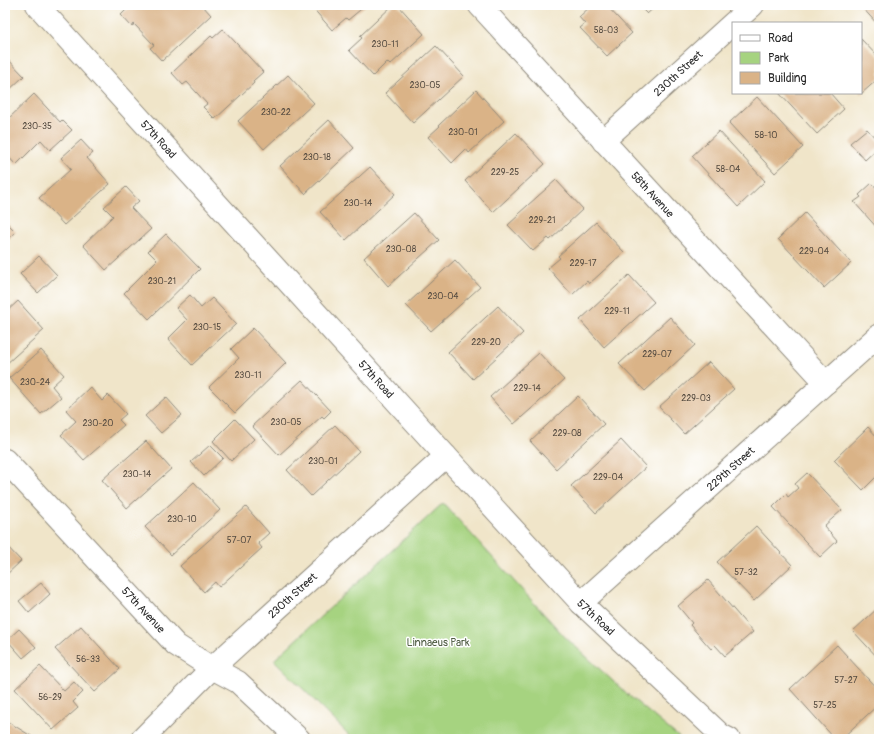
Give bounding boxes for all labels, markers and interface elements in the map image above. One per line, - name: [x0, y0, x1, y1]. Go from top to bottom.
- legend: [732, 22, 862, 94]
- house number: 58-03: [594, 25, 618, 36]
- text: Road: [768, 31, 793, 46]
- house number: 230-11: [372, 39, 398, 50]
- street label: 230th Street: [651, 47, 705, 99]
- text: Park: [768, 51, 789, 66]
- text: Building: [768, 71, 807, 86]
- house number: 230-05: [410, 80, 441, 91]
- house number: 230-22: [261, 107, 291, 118]
- street label: 57th Road: [138, 117, 179, 161]
- house number: 230-35: [22, 121, 52, 132]
- house number: 230-01: [448, 127, 478, 138]
- house number: 58-10: [755, 130, 777, 141]
- house number: 230-18: [303, 152, 331, 163]
- house number: 58-04: [716, 164, 741, 175]
- house number: 229-25: [491, 167, 519, 178]
- street label: 58th Avenue: [629, 169, 677, 220]
- house number: 230-14: [344, 198, 373, 209]
- house number: 229-21: [528, 215, 556, 226]
- house number: 230-08: [386, 244, 417, 255]
- house number: 229-04: [799, 246, 830, 257]
- house number: 229-17: [570, 258, 597, 269]
- house number: 230-21: [148, 276, 176, 287]
- house number: 230-04: [427, 291, 459, 302]
- house number: 229-11: [604, 306, 630, 317]
- house number: 230-15: [193, 322, 221, 333]
- house number: 229-20: [471, 337, 501, 348]
- house number: 229-07: [642, 349, 672, 360]
- street label: 57th Road: [356, 357, 397, 401]
- house number: 230-11: [235, 370, 261, 381]
- house number: 230-24: [20, 377, 51, 388]
- house number: 229-14: [513, 383, 541, 394]
- house number: 229-03: [681, 393, 711, 404]
- house number: 230-05: [271, 417, 302, 428]
- house number: 230-20: [83, 418, 113, 429]
- house number: 229-08: [552, 428, 582, 439]
- street label: 229th Street: [704, 443, 757, 493]
- house number: 230-01: [308, 456, 338, 467]
- house number: 230-14: [123, 469, 152, 480]
- house number: 229-04: [593, 472, 624, 483]
- house number: 230-10: [167, 514, 197, 525]
- house number: 57-07: [227, 535, 251, 546]
- house number: 57-32: [734, 567, 758, 578]
- street label: 230th Street: [265, 569, 320, 621]
- street label: 57th Avenue: [119, 584, 168, 636]
- street label: 57th Road: [575, 596, 617, 638]
- park label: Linnaeus Park: [406, 636, 470, 649]
- house number: 56-33: [76, 654, 100, 665]
- house number: 57-27: [834, 675, 858, 686]
- house number: 56-29: [38, 692, 62, 703]
- house number: 57-25: [813, 700, 837, 711]

